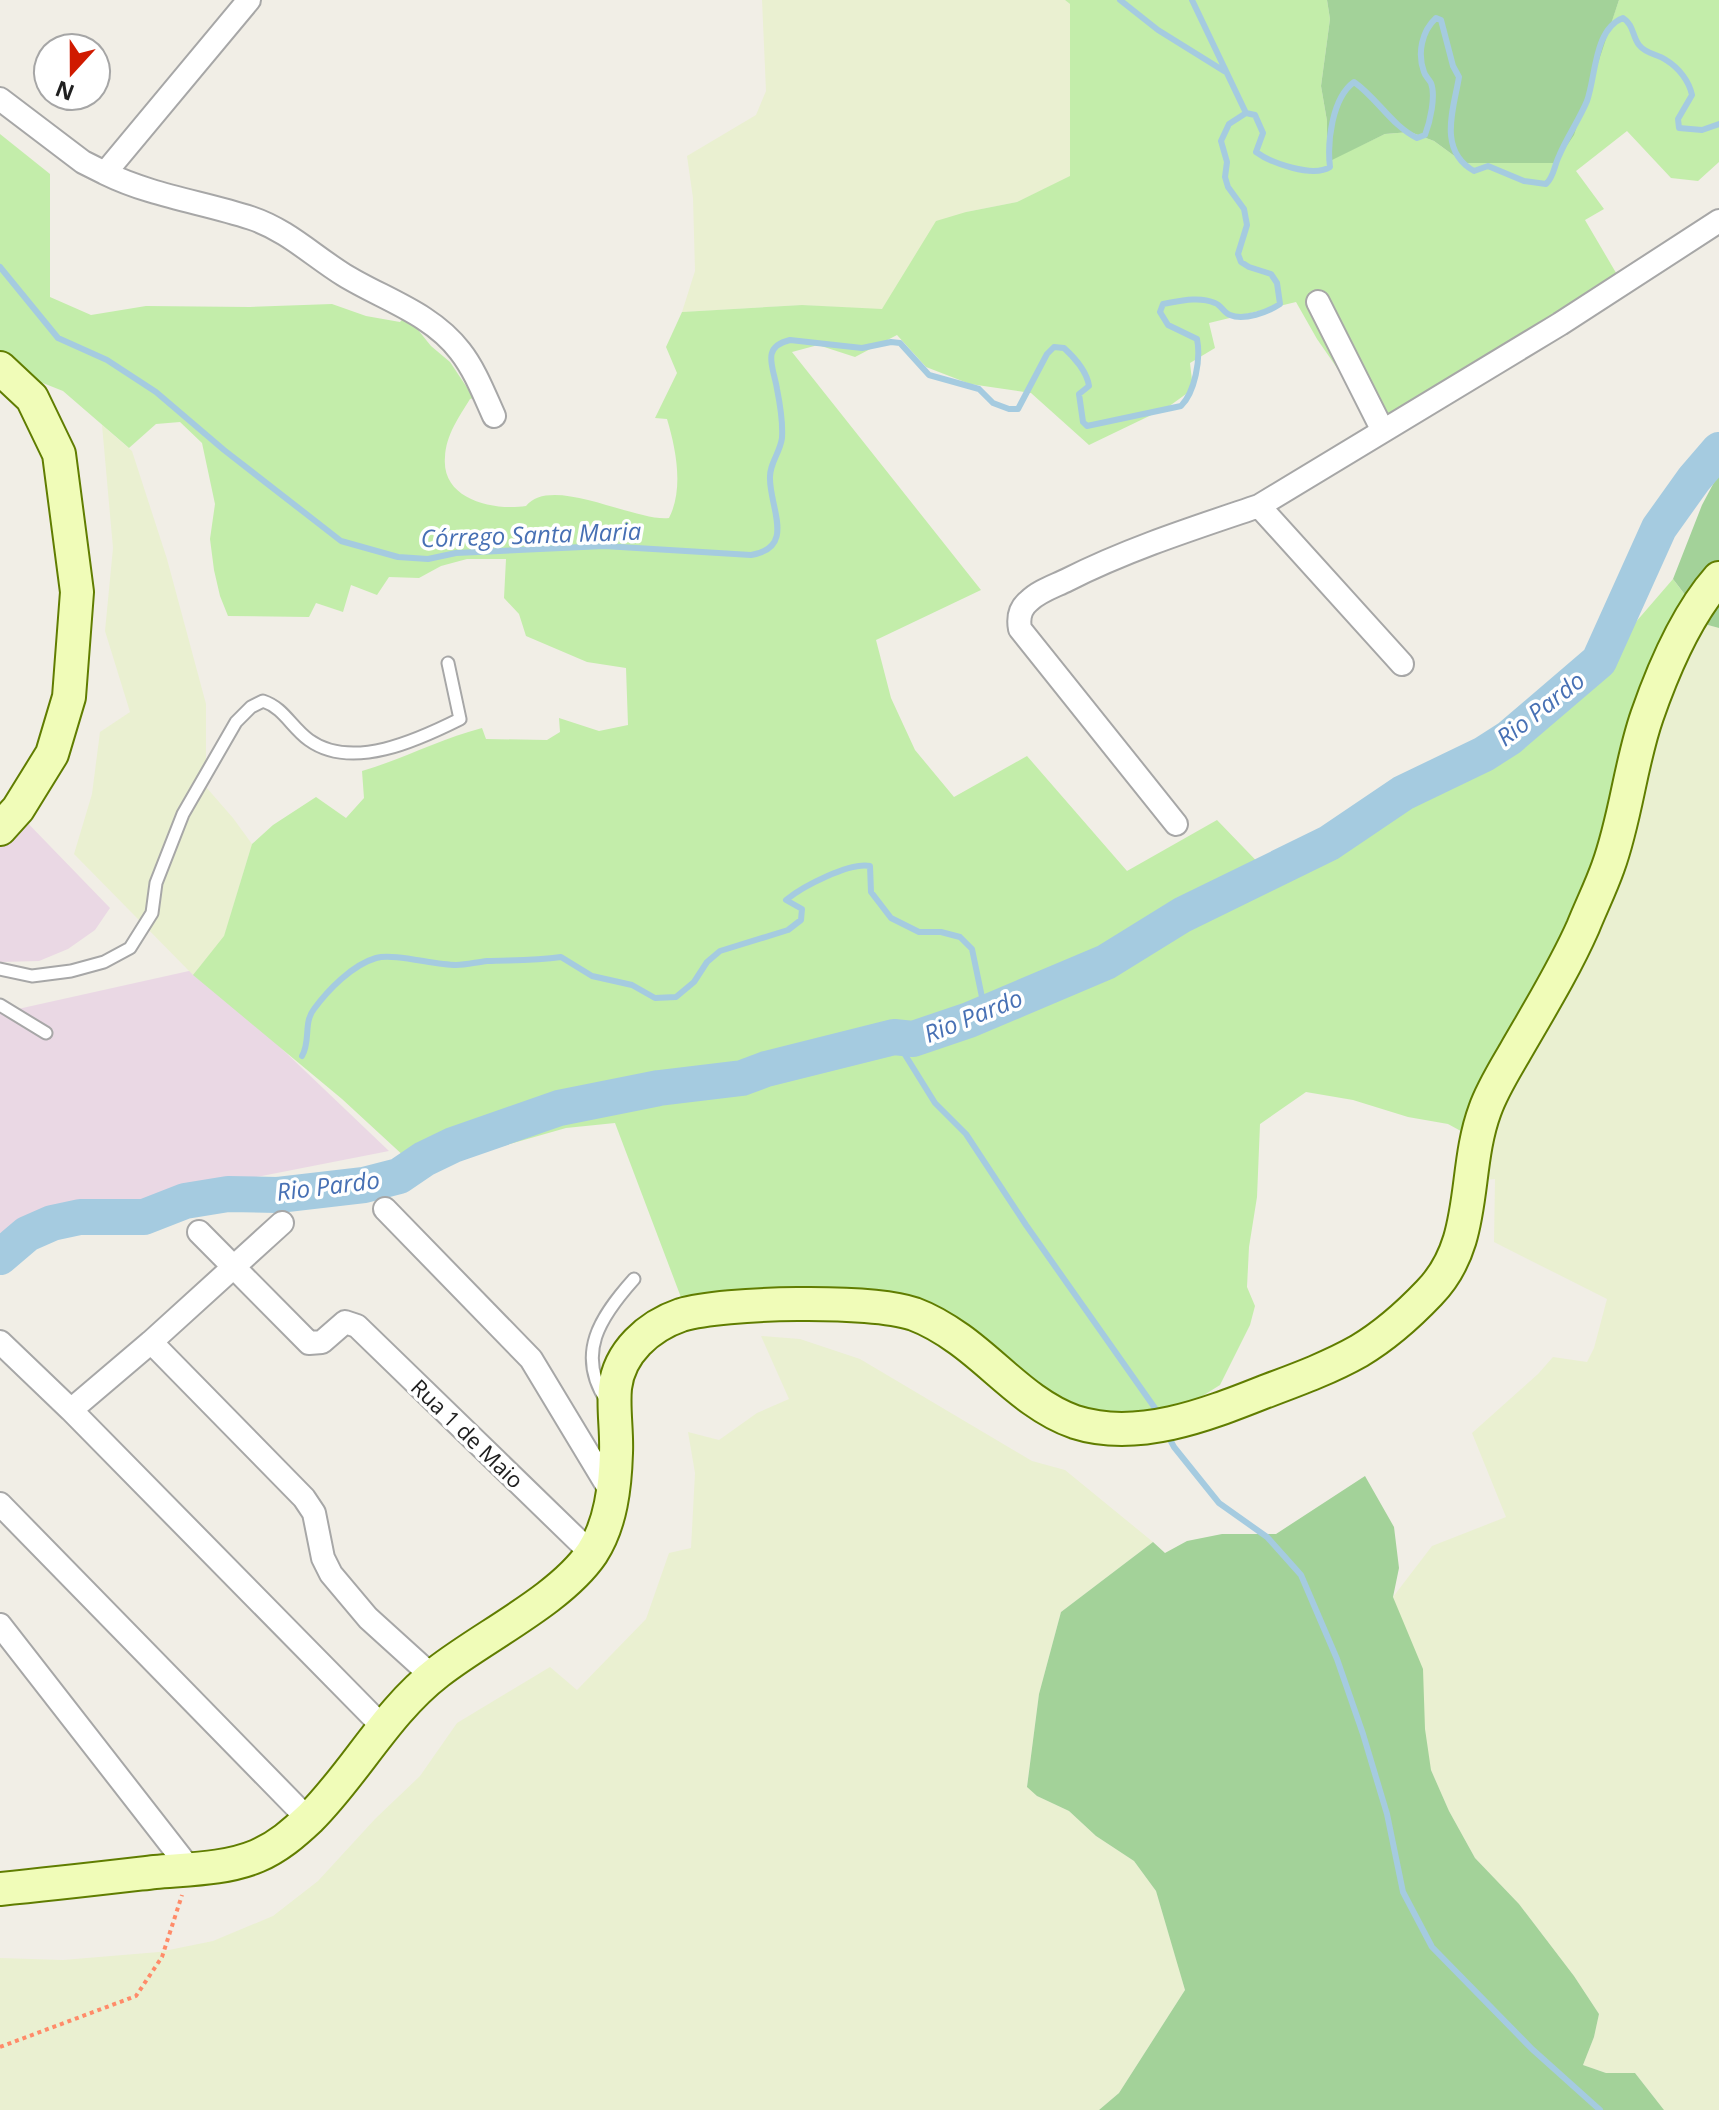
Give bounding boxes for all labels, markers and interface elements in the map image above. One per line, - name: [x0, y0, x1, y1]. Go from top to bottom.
- north arrow: [32, 32, 112, 112]
- text: N: [51, 74, 78, 109]
- water label: Córrego Santa Maria: [420, 514, 642, 554]
- water label: Rio Pardo: [1489, 663, 1591, 753]
- water label: Rio Pardo: [919, 980, 1027, 1050]
- water label: Rio Pardo: [275, 1162, 381, 1208]
- street label: Rua 1 de Maio: [405, 1372, 531, 1494]

